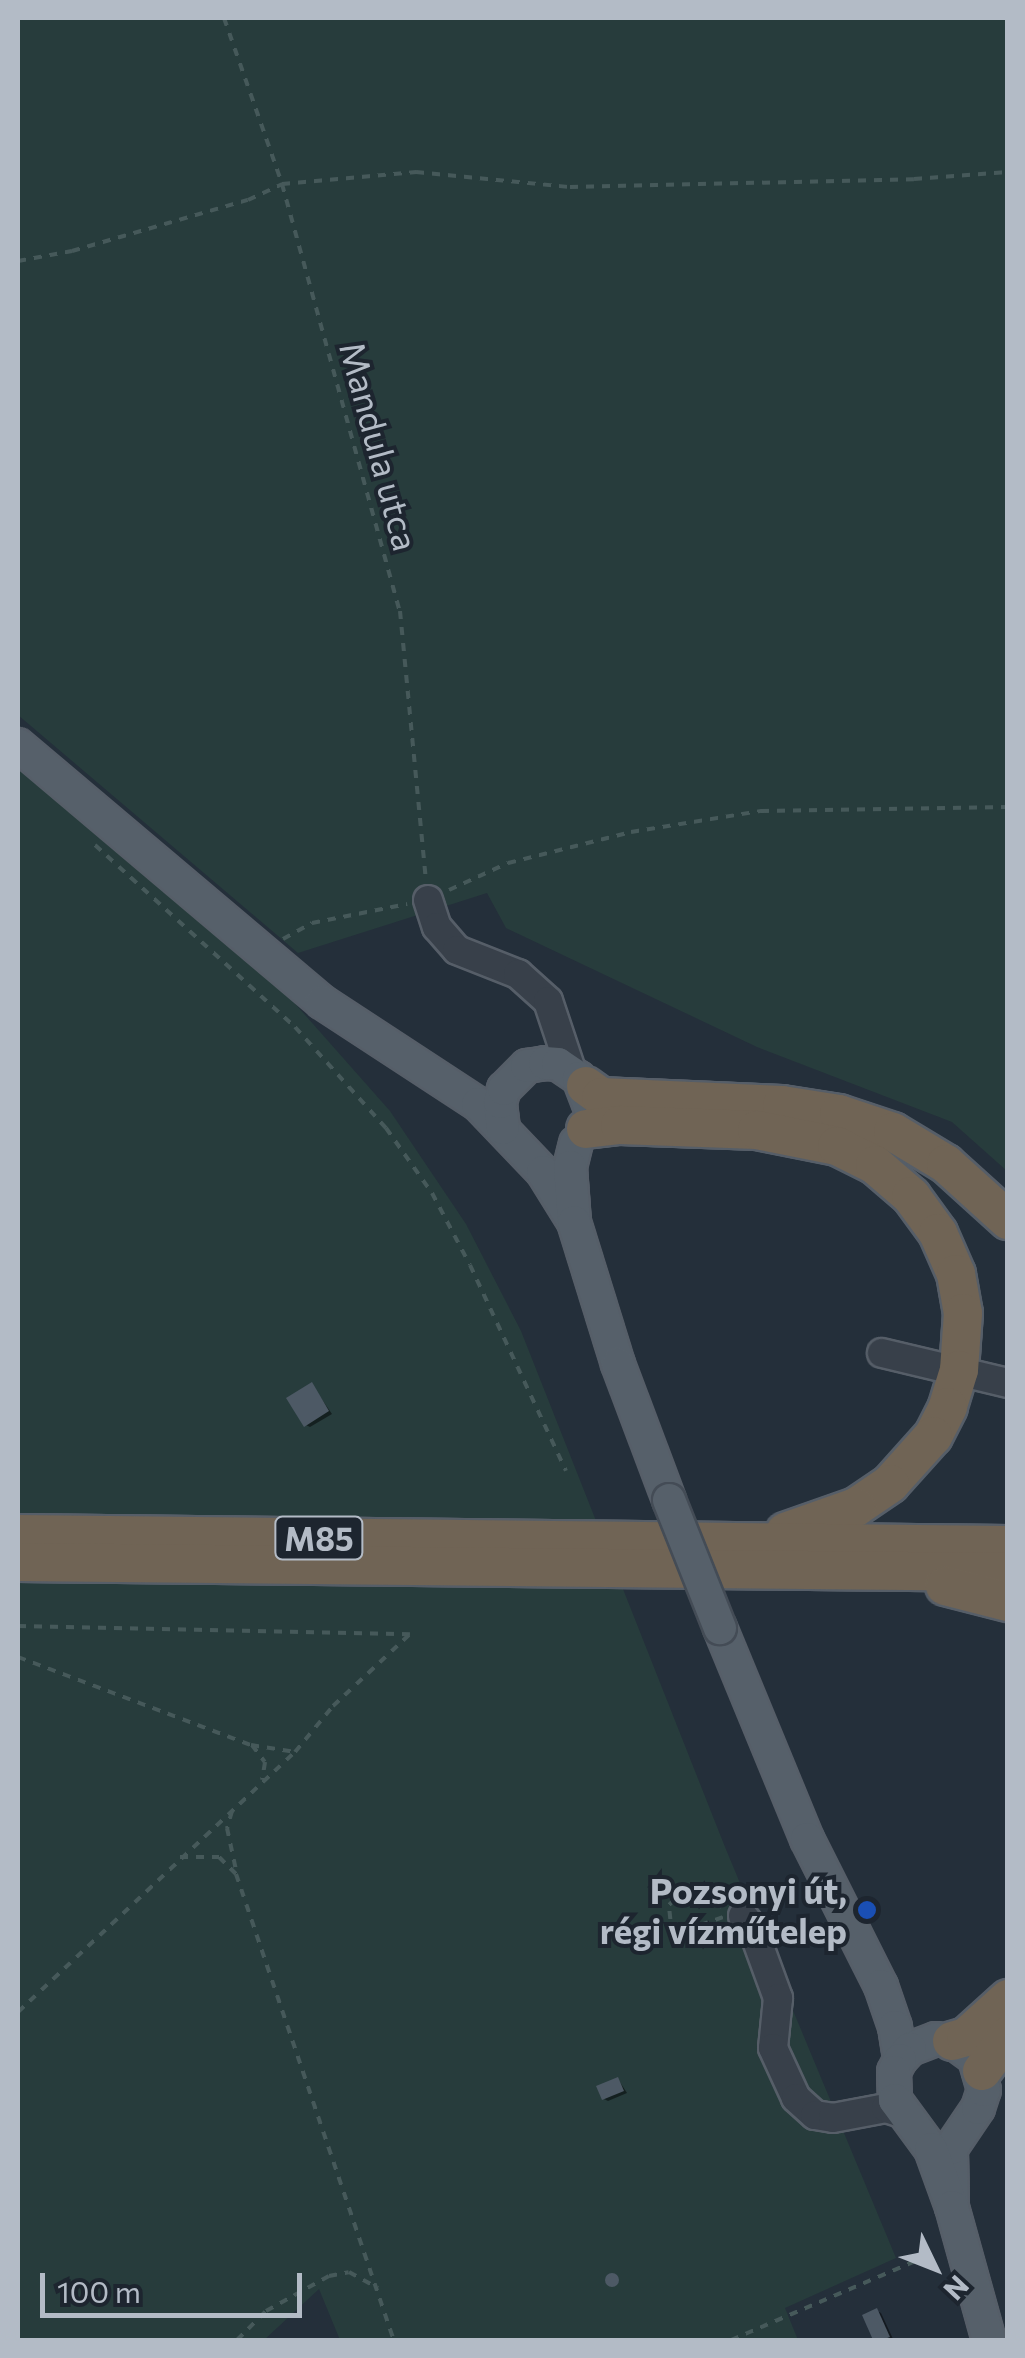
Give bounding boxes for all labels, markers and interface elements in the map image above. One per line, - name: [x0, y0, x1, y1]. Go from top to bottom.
- street label: Mandula utca: [332, 337, 428, 555]
- road number: M85: [274, 1511, 364, 1565]
- place label: Pozsonyi út, régi vízműtelep: [600, 1869, 847, 1951]
- marker: Pozsonyi út, régi vízműtelep: [856, 1899, 878, 1921]
- north arrow: [885, 2218, 985, 2318]
- scale bar: [45, 2253, 308, 2315]
- text: N: [937, 2269, 977, 2308]
- text: 100 m: [57, 2272, 141, 2309]

